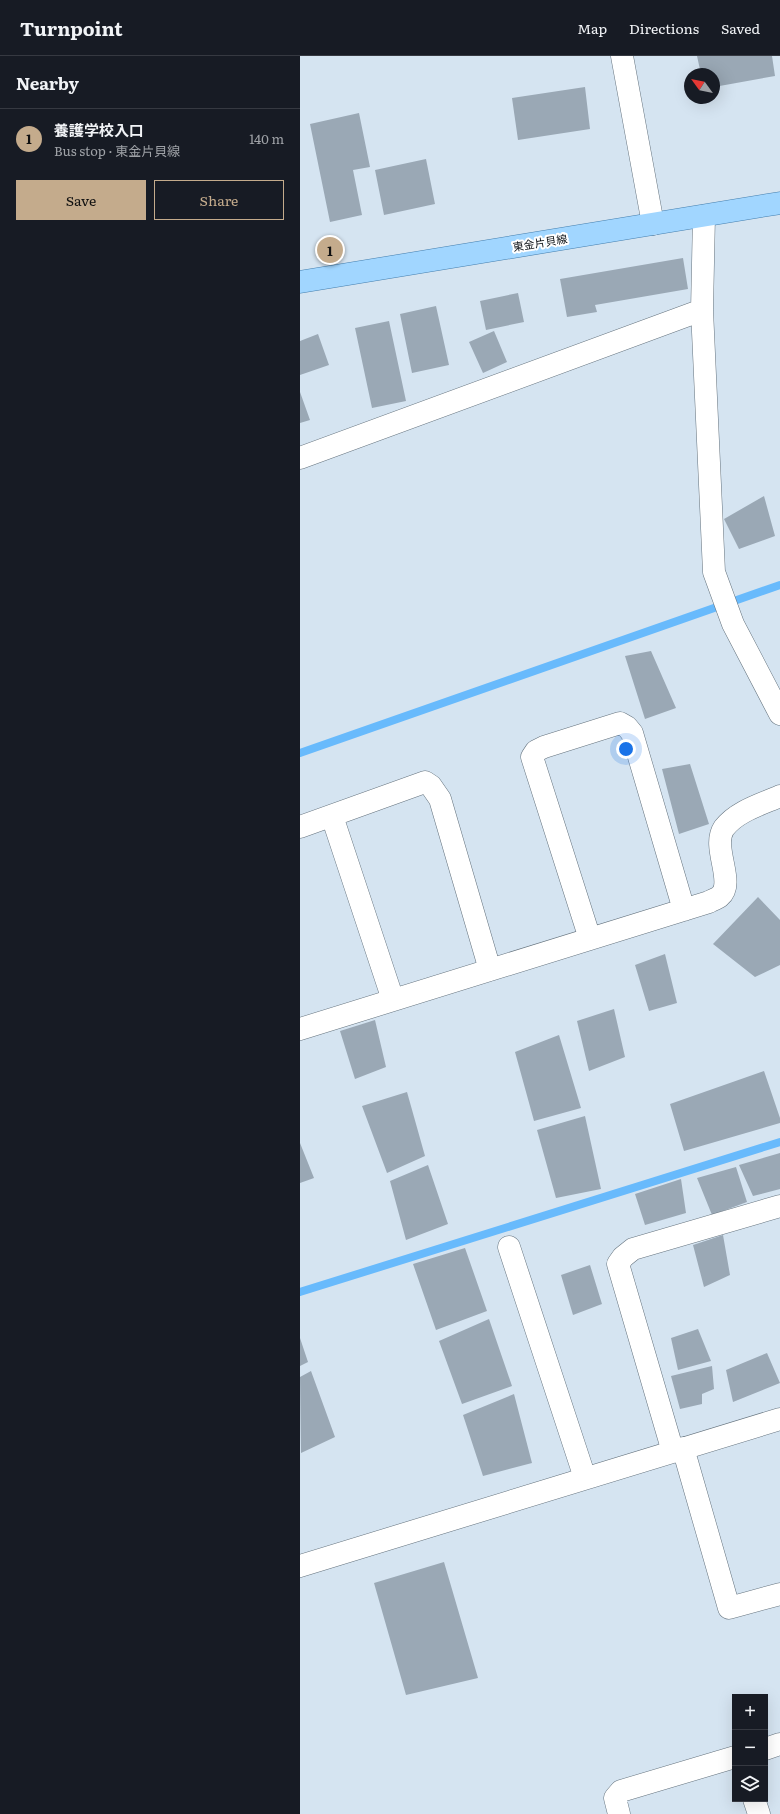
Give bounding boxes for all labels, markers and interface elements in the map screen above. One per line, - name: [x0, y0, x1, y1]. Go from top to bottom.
- text: Turnpoint: [20, 14, 123, 42]
- text: Map: [577, 18, 607, 38]
- text: Directions: [629, 18, 699, 38]
- text: Saved: [721, 18, 760, 38]
- north arrow: [684, 68, 720, 104]
- text: Nearby: [16, 70, 79, 95]
- text: 養護学校入口: [54, 118, 144, 141]
- text: 1: [26, 129, 32, 148]
- text: 140 m: [249, 129, 284, 148]
- text: Bus stop · 東金片貝線: [54, 141, 180, 160]
- button: Save: [16, 180, 146, 220]
- button: Share: [154, 180, 284, 220]
- street label: 東金片貝線: [511, 230, 568, 254]
- pin: 1: [317, 235, 343, 265]
- your location: [616, 739, 636, 759]
- map controls: [732, 1694, 768, 1802]
- button: +: [732, 1694, 768, 1730]
- button: −: [732, 1730, 768, 1766]
- button: layers: [732, 1766, 768, 1802]

